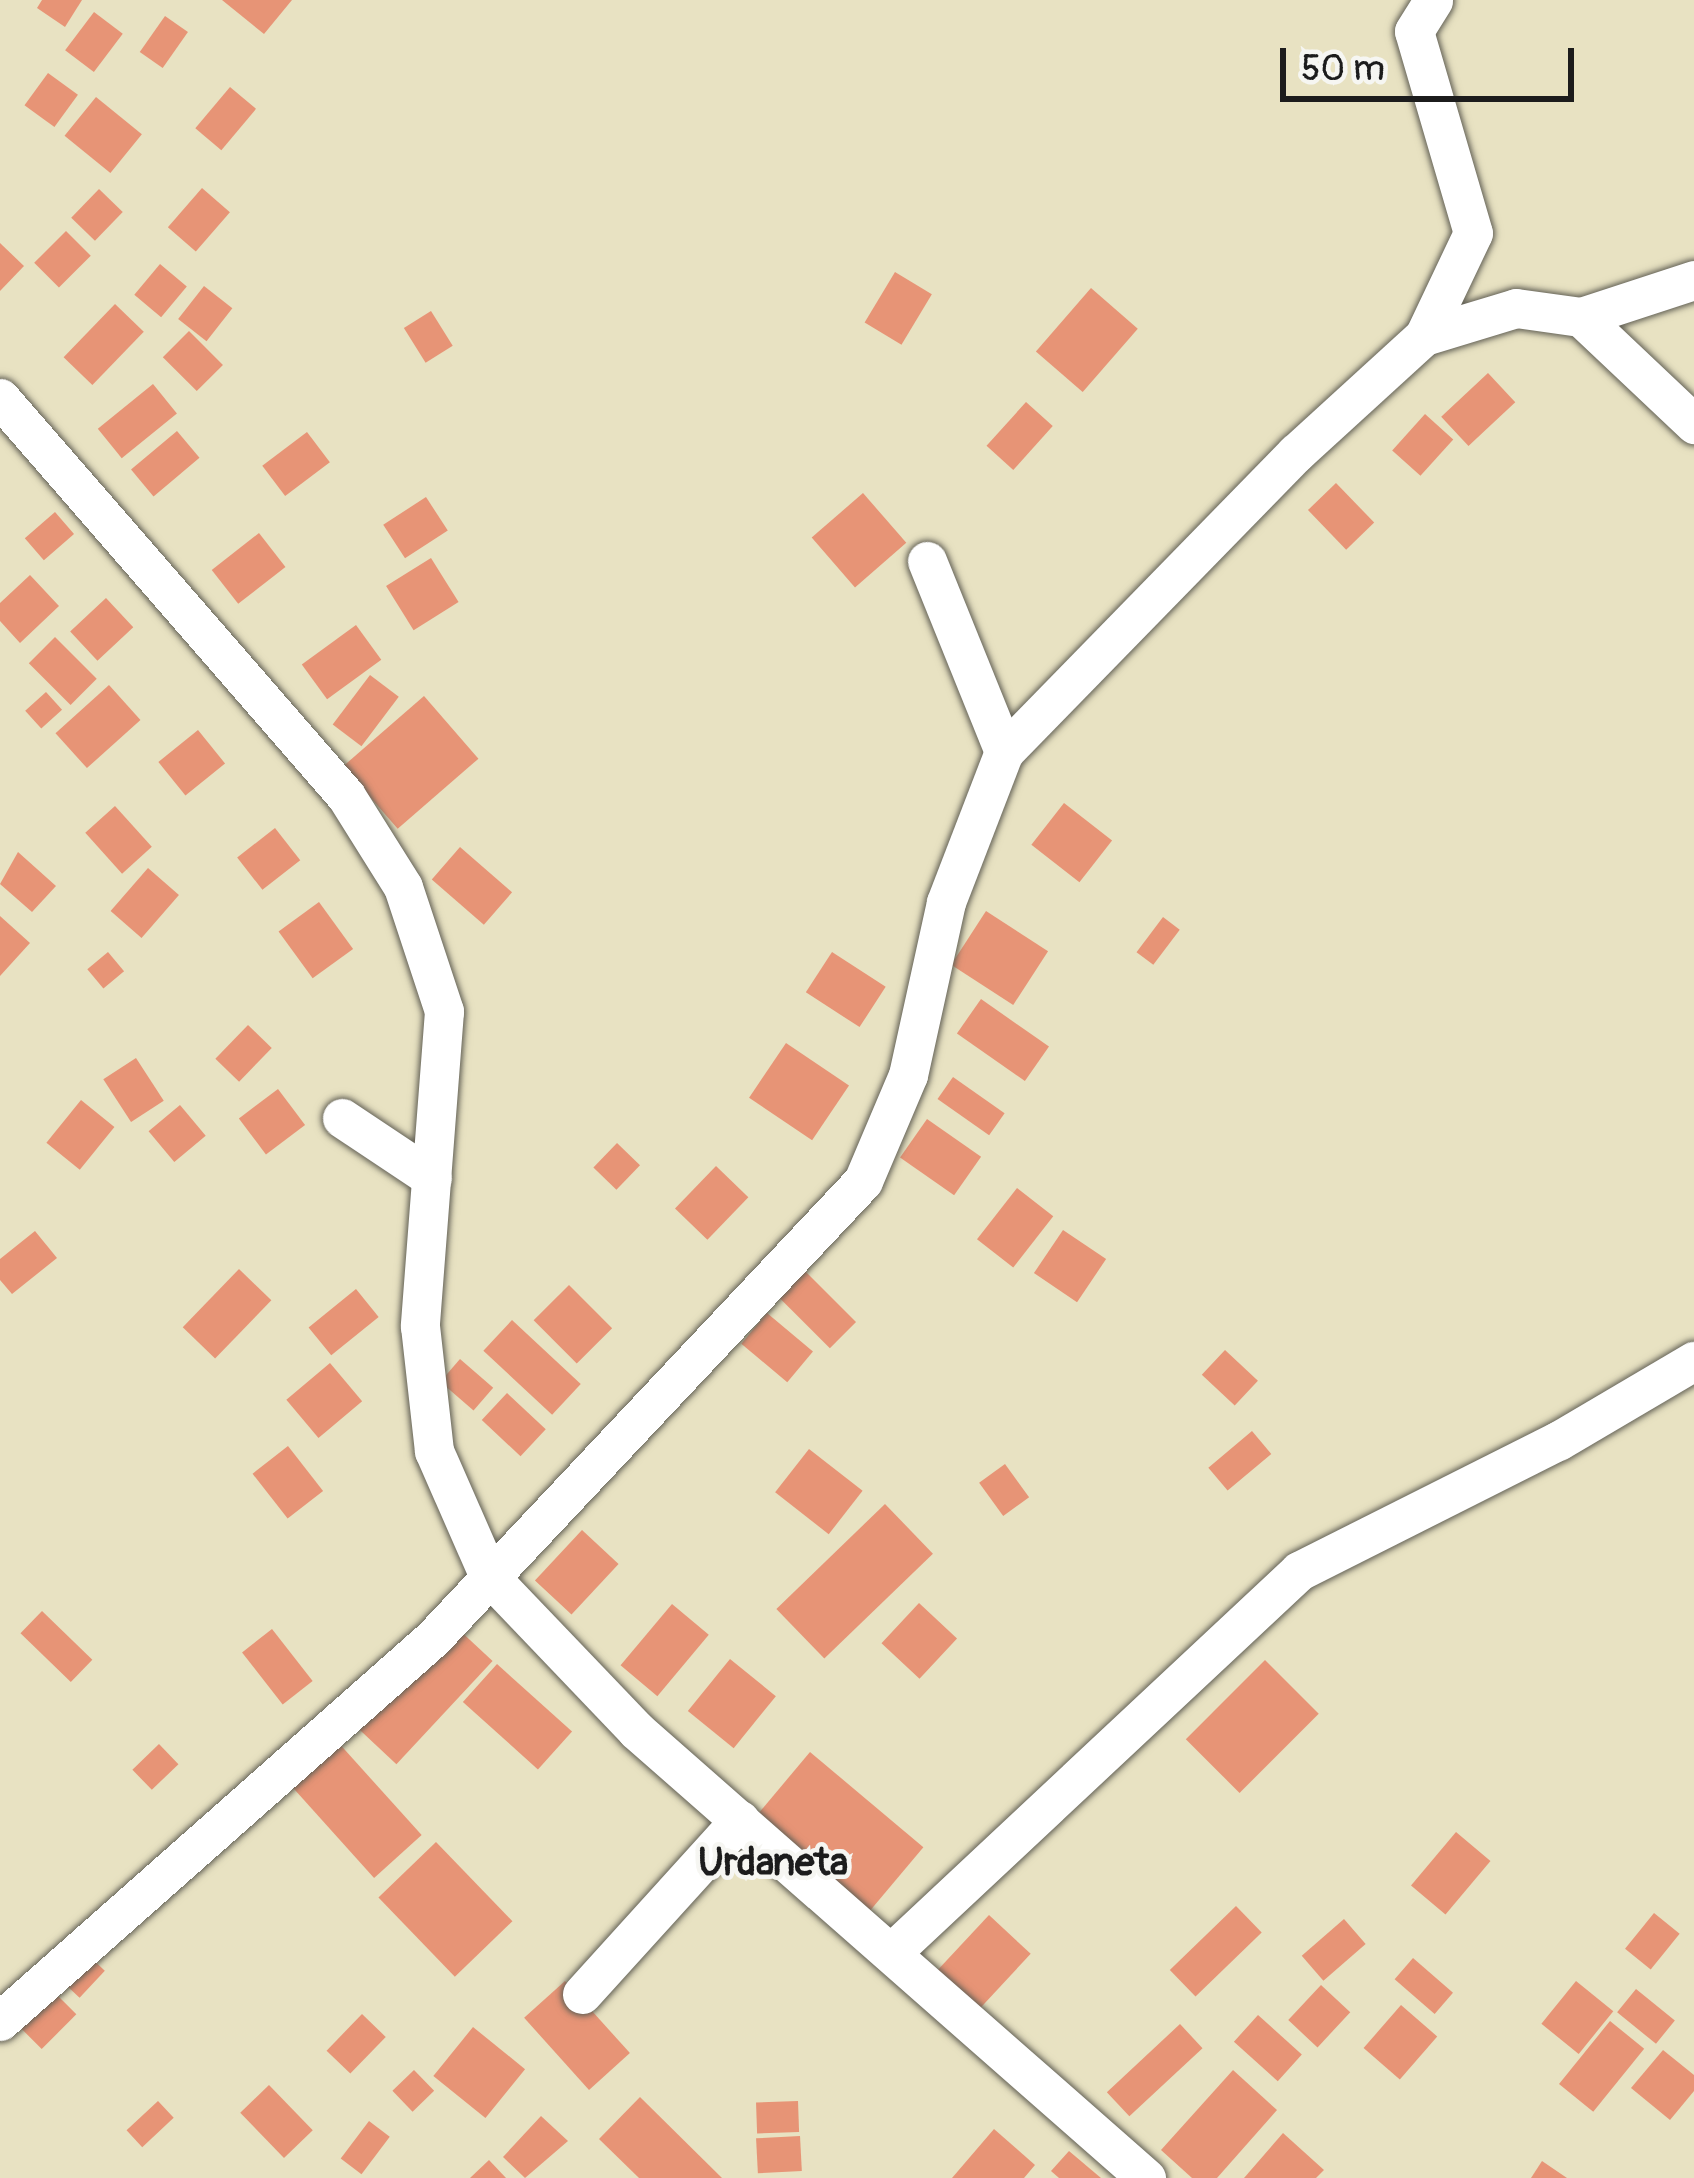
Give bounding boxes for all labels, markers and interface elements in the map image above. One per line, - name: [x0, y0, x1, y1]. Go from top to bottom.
- scale bar: [1286, 24, 1580, 98]
- text: 50 m: [1301, 46, 1385, 91]
- district label: Urdaneta: [698, 1840, 848, 1886]

